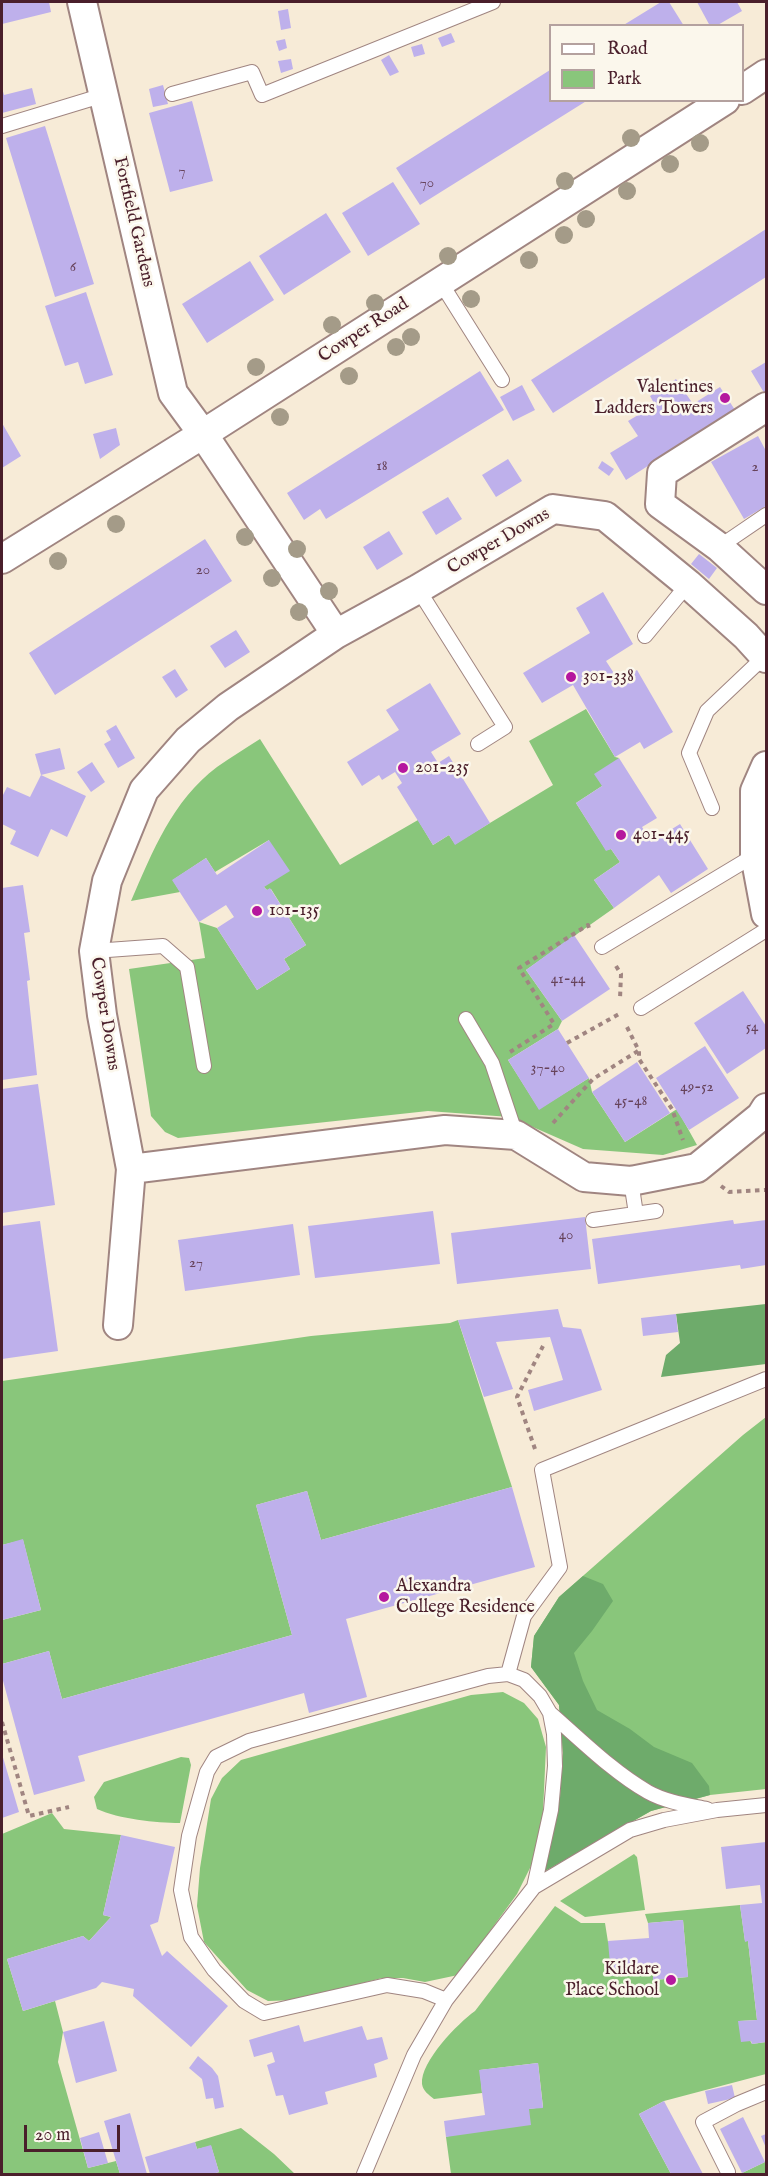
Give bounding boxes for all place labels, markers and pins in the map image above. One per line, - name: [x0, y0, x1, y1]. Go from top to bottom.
- place label: Valentines Ladders Towers: [594, 377, 713, 420]
- marker: Valentines Ladders Towers: [718, 391, 732, 405]
- place label: 301-338: [583, 666, 634, 688]
- marker: 301-338: [564, 670, 578, 684]
- place label: 201-235: [415, 757, 469, 779]
- marker: 201-235: [396, 761, 410, 775]
- place label: 401-445: [633, 824, 690, 846]
- marker: 401-445: [614, 828, 628, 842]
- place label: 101-135: [269, 900, 319, 922]
- marker: 101-135: [250, 904, 264, 918]
- place label: Alexandra College Residence: [396, 1576, 535, 1618]
- marker: Alexandra College Residence: [377, 1590, 391, 1604]
- place label: Kildare Place School: [565, 1959, 659, 2002]
- marker: Kildare Place School: [664, 1973, 678, 1987]

